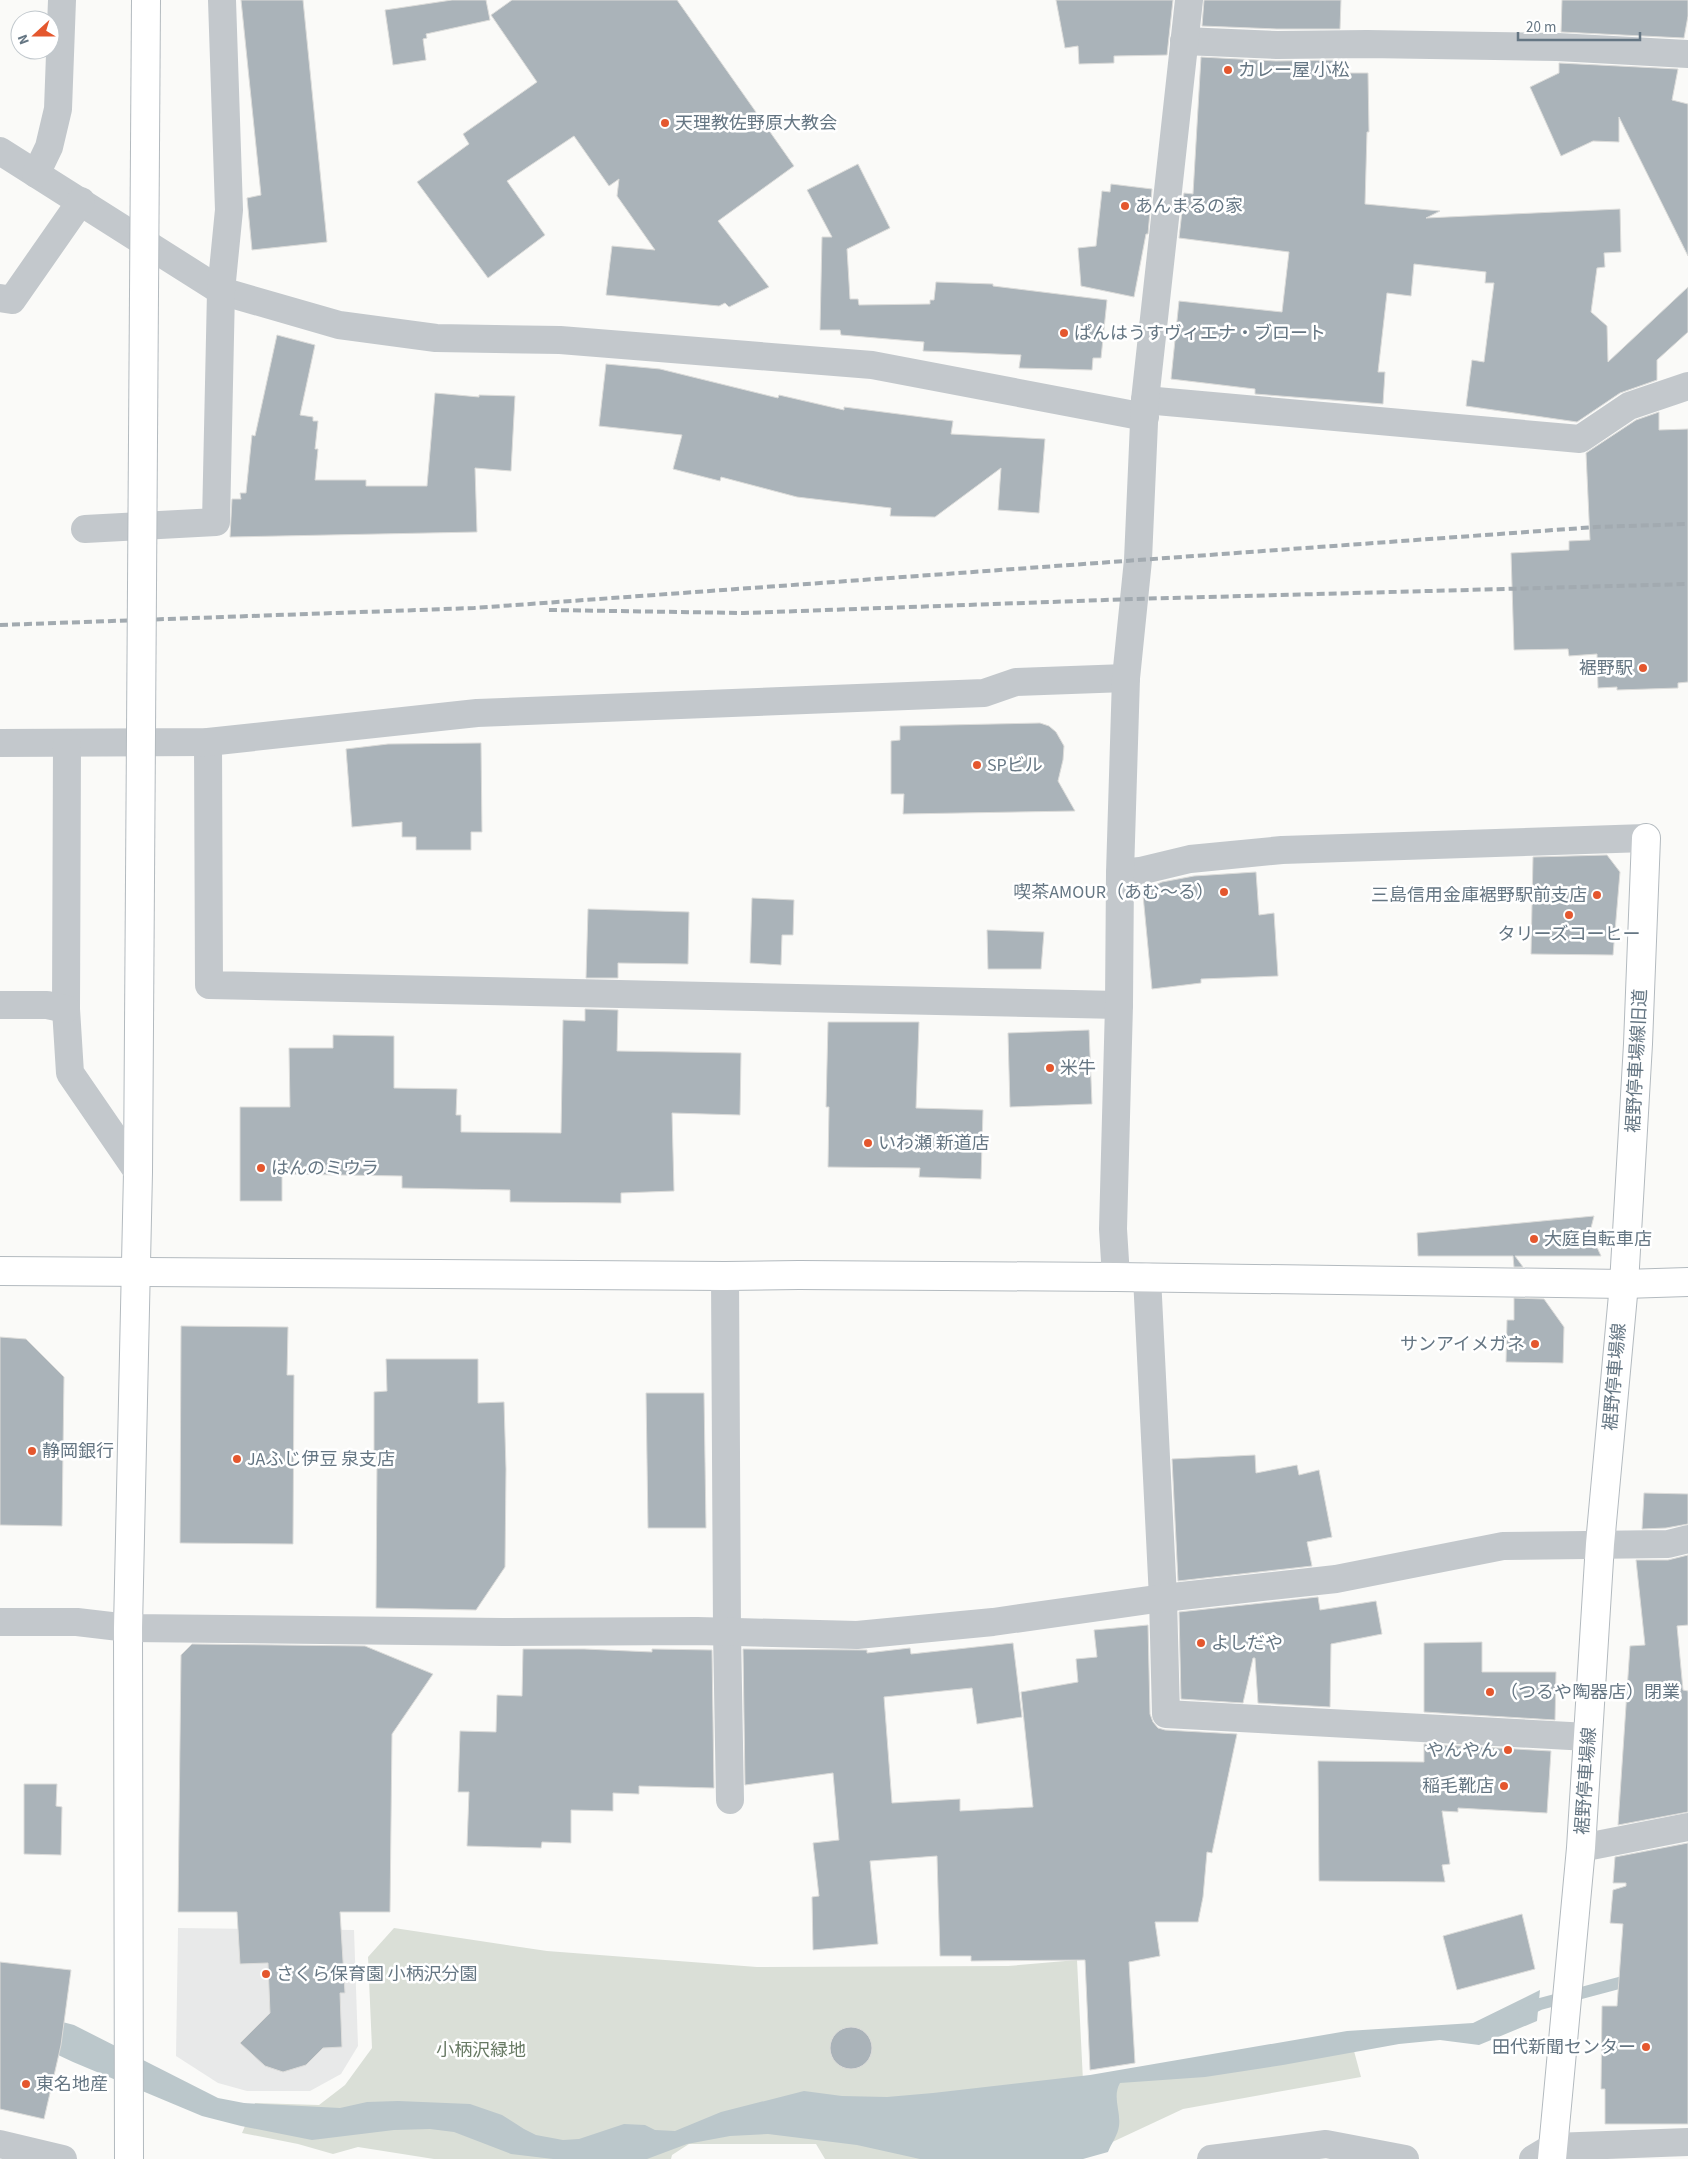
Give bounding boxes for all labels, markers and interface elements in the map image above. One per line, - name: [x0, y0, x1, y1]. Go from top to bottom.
- north arrow: [10, 10, 60, 60]
- scale bar: [1518, 10, 1640, 42]
- text: 20 m: [1526, 17, 1556, 38]
- text: N: [13, 31, 35, 47]
- place label: カレー屋 小松: [1238, 58, 1350, 83]
- marker: カレー屋 小松: [1222, 64, 1234, 76]
- place label: 天理教佐野原大教会: [675, 111, 837, 136]
- marker: 天理教佐野原大教会: [659, 117, 671, 129]
- place label: あんまるの家: [1135, 194, 1243, 219]
- marker: あんまるの家: [1119, 200, 1131, 212]
- place label: ぱんはうすヴィエナ・ブロート: [1074, 321, 1326, 346]
- marker: ぱんはうすヴィエナ・ブロート: [1058, 327, 1070, 339]
- place label: 裾野駅: [1579, 656, 1633, 681]
- marker: 裾野駅: [1637, 662, 1649, 674]
- place label: SPビル: [987, 753, 1043, 778]
- marker: SPビル: [971, 759, 983, 771]
- place label: 喫茶AMOUR（あむ〜る）: [1013, 880, 1214, 905]
- place label: 三島信用金庫裾野駅前支店: [1371, 883, 1587, 908]
- marker: 喫茶AMOUR（あむ〜る）: [1218, 886, 1230, 898]
- marker: 三島信用金庫裾野駅前支店: [1591, 889, 1603, 901]
- marker: タリーズコーヒー: [1563, 909, 1575, 921]
- place label: タリーズコーヒー: [1497, 922, 1641, 947]
- street label: 裾野停車場線旧道: [1621, 988, 1653, 1134]
- place label: 米牛: [1060, 1056, 1096, 1081]
- marker: 米牛: [1044, 1062, 1056, 1074]
- place label: いわ瀬 新道店: [878, 1131, 990, 1156]
- marker: いわ瀬 新道店: [862, 1137, 874, 1149]
- place label: はんのミウラ: [271, 1156, 379, 1181]
- marker: はんのミウラ: [255, 1162, 267, 1174]
- place label: 大庭自転車店: [1544, 1227, 1652, 1252]
- marker: 大庭自転車店: [1528, 1233, 1540, 1245]
- street label: 裾野停車場線: [1598, 1322, 1632, 1432]
- place label: サンアイメガネ: [1400, 1332, 1525, 1357]
- marker: サンアイメガネ: [1529, 1338, 1541, 1350]
- place label: 静岡銀行: [42, 1439, 114, 1464]
- marker: 静岡銀行: [26, 1445, 38, 1457]
- place label: JAふじ伊豆 泉支店: [247, 1447, 395, 1472]
- marker: JAふじ伊豆 泉支店: [231, 1453, 243, 1465]
- place label: よしだや: [1211, 1631, 1283, 1656]
- marker: よしだや: [1195, 1637, 1207, 1649]
- place label: （つるや陶器店）閉業: [1500, 1680, 1680, 1705]
- marker: （つるや陶器店）閉業: [1484, 1686, 1496, 1698]
- street label: 裾野停車場線: [1570, 1726, 1602, 1836]
- place label: やんやん: [1426, 1738, 1498, 1763]
- marker: やんやん: [1502, 1744, 1514, 1756]
- place label: 稲毛靴店: [1422, 1774, 1494, 1799]
- marker: 稲毛靴店: [1498, 1780, 1510, 1792]
- place label: さくら保育園 小柄沢分園: [276, 1962, 478, 1987]
- marker: さくら保育園 小柄沢分園: [260, 1968, 272, 1980]
- place label: 田代新聞センター: [1492, 2035, 1636, 2060]
- park label: 小柄沢緑地: [436, 2038, 526, 2063]
- marker: 田代新聞センター: [1640, 2041, 1652, 2053]
- place label: 東名地産: [36, 2072, 108, 2097]
- marker: 東名地産: [20, 2078, 32, 2090]

